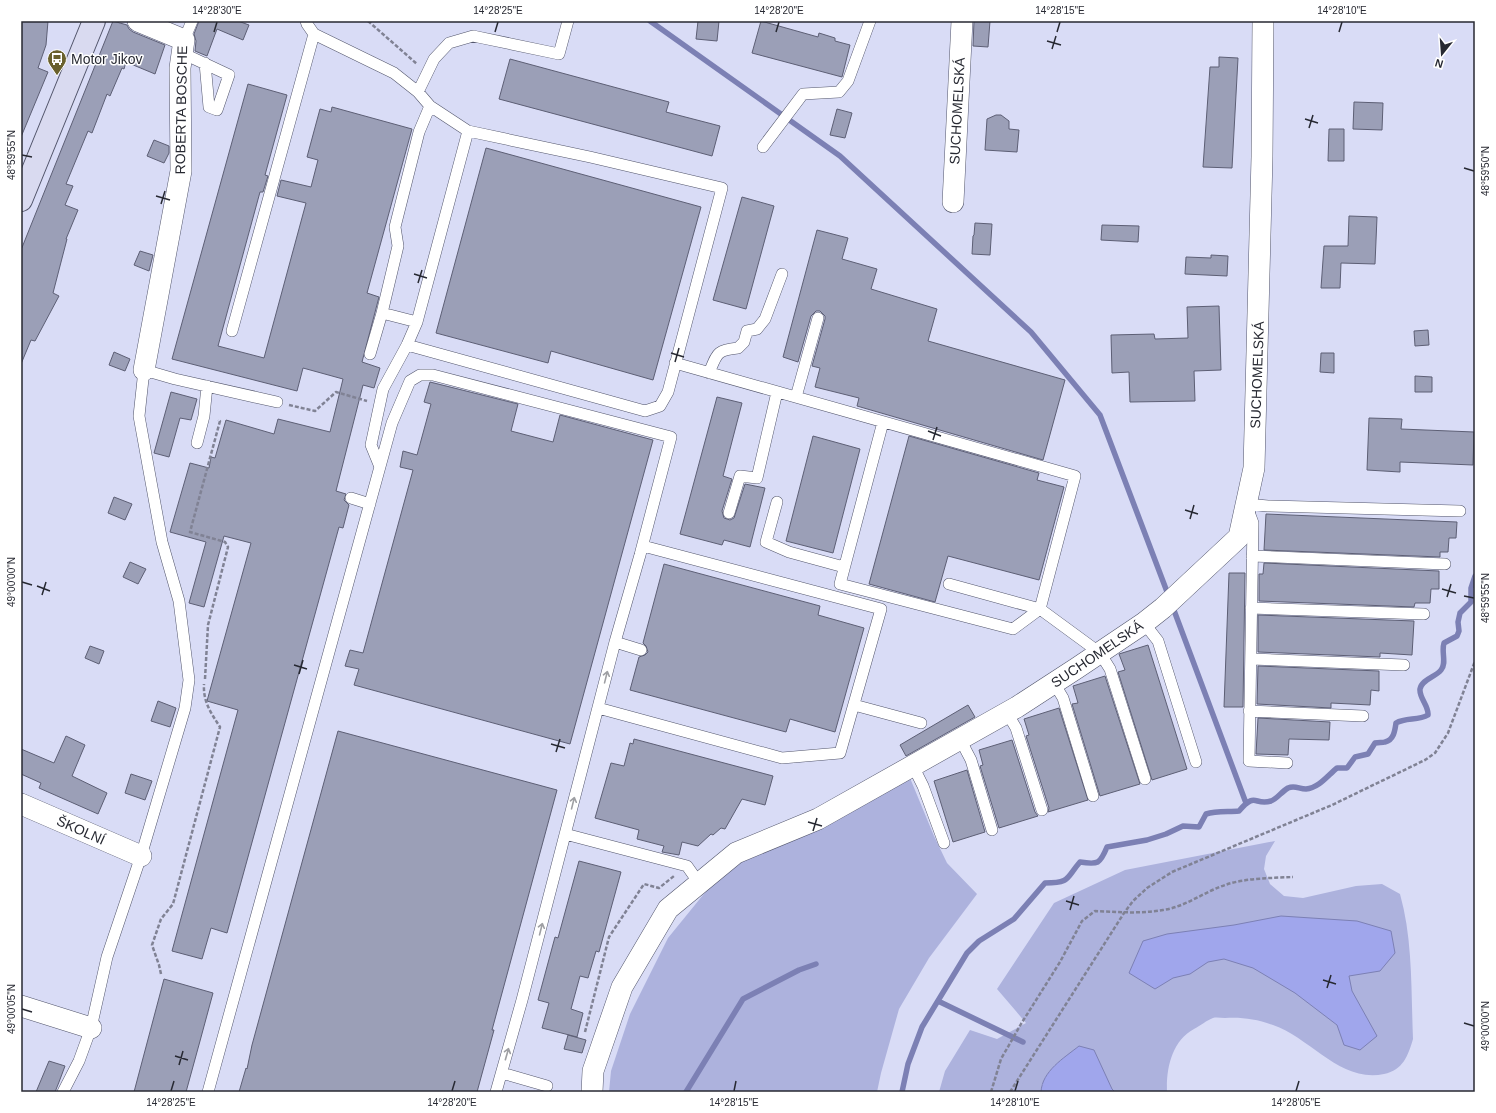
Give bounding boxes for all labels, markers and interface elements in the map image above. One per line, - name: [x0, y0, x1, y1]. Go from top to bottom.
- text: 14°28'30"E: [192, 5, 242, 16]
- text: 14°28'25"E: [473, 5, 523, 16]
- text: 14°28'20"E: [754, 5, 804, 16]
- text: 14°28'15"E: [1035, 5, 1085, 16]
- text: 14°28'10"E: [1317, 5, 1367, 16]
- north arrow: [1422, 34, 1462, 74]
- street label: ROBERTA BOSCHE: [172, 46, 190, 174]
- bus stop icon: Motor Jikov: [46, 48, 68, 76]
- place label: Motor Jikov: [71, 51, 143, 67]
- street label: SUCHOMELSKÁ: [946, 56, 968, 165]
- text: N: [1433, 57, 1445, 70]
- text: 48°59'55"N: [6, 130, 17, 180]
- text: 48°59'50"N: [1480, 146, 1491, 196]
- street label: SUCHOMELSKÁ: [1247, 320, 1267, 429]
- text: 49°00'00"N: [6, 557, 17, 607]
- text: 48°59'55"N: [1480, 573, 1491, 623]
- street label: SUCHOMELSKÁ: [1048, 617, 1147, 691]
- one-way arrow: [603, 671, 610, 684]
- one-way arrow: [570, 797, 577, 810]
- street label: ŠKOLNÍ: [54, 812, 108, 848]
- one-way arrow: [537, 923, 545, 936]
- text: 49°00'05"N: [6, 984, 17, 1034]
- text: 49°00'00"N: [1480, 1001, 1491, 1051]
- one-way arrow: [504, 1048, 511, 1061]
- text: 14°28'25"E: [146, 1097, 196, 1108]
- text: 14°28'20"E: [427, 1097, 477, 1108]
- text: 14°28'15"E: [709, 1097, 759, 1108]
- text: 14°28'10"E: [990, 1097, 1040, 1108]
- text: 14°28'05"E: [1271, 1097, 1321, 1108]

